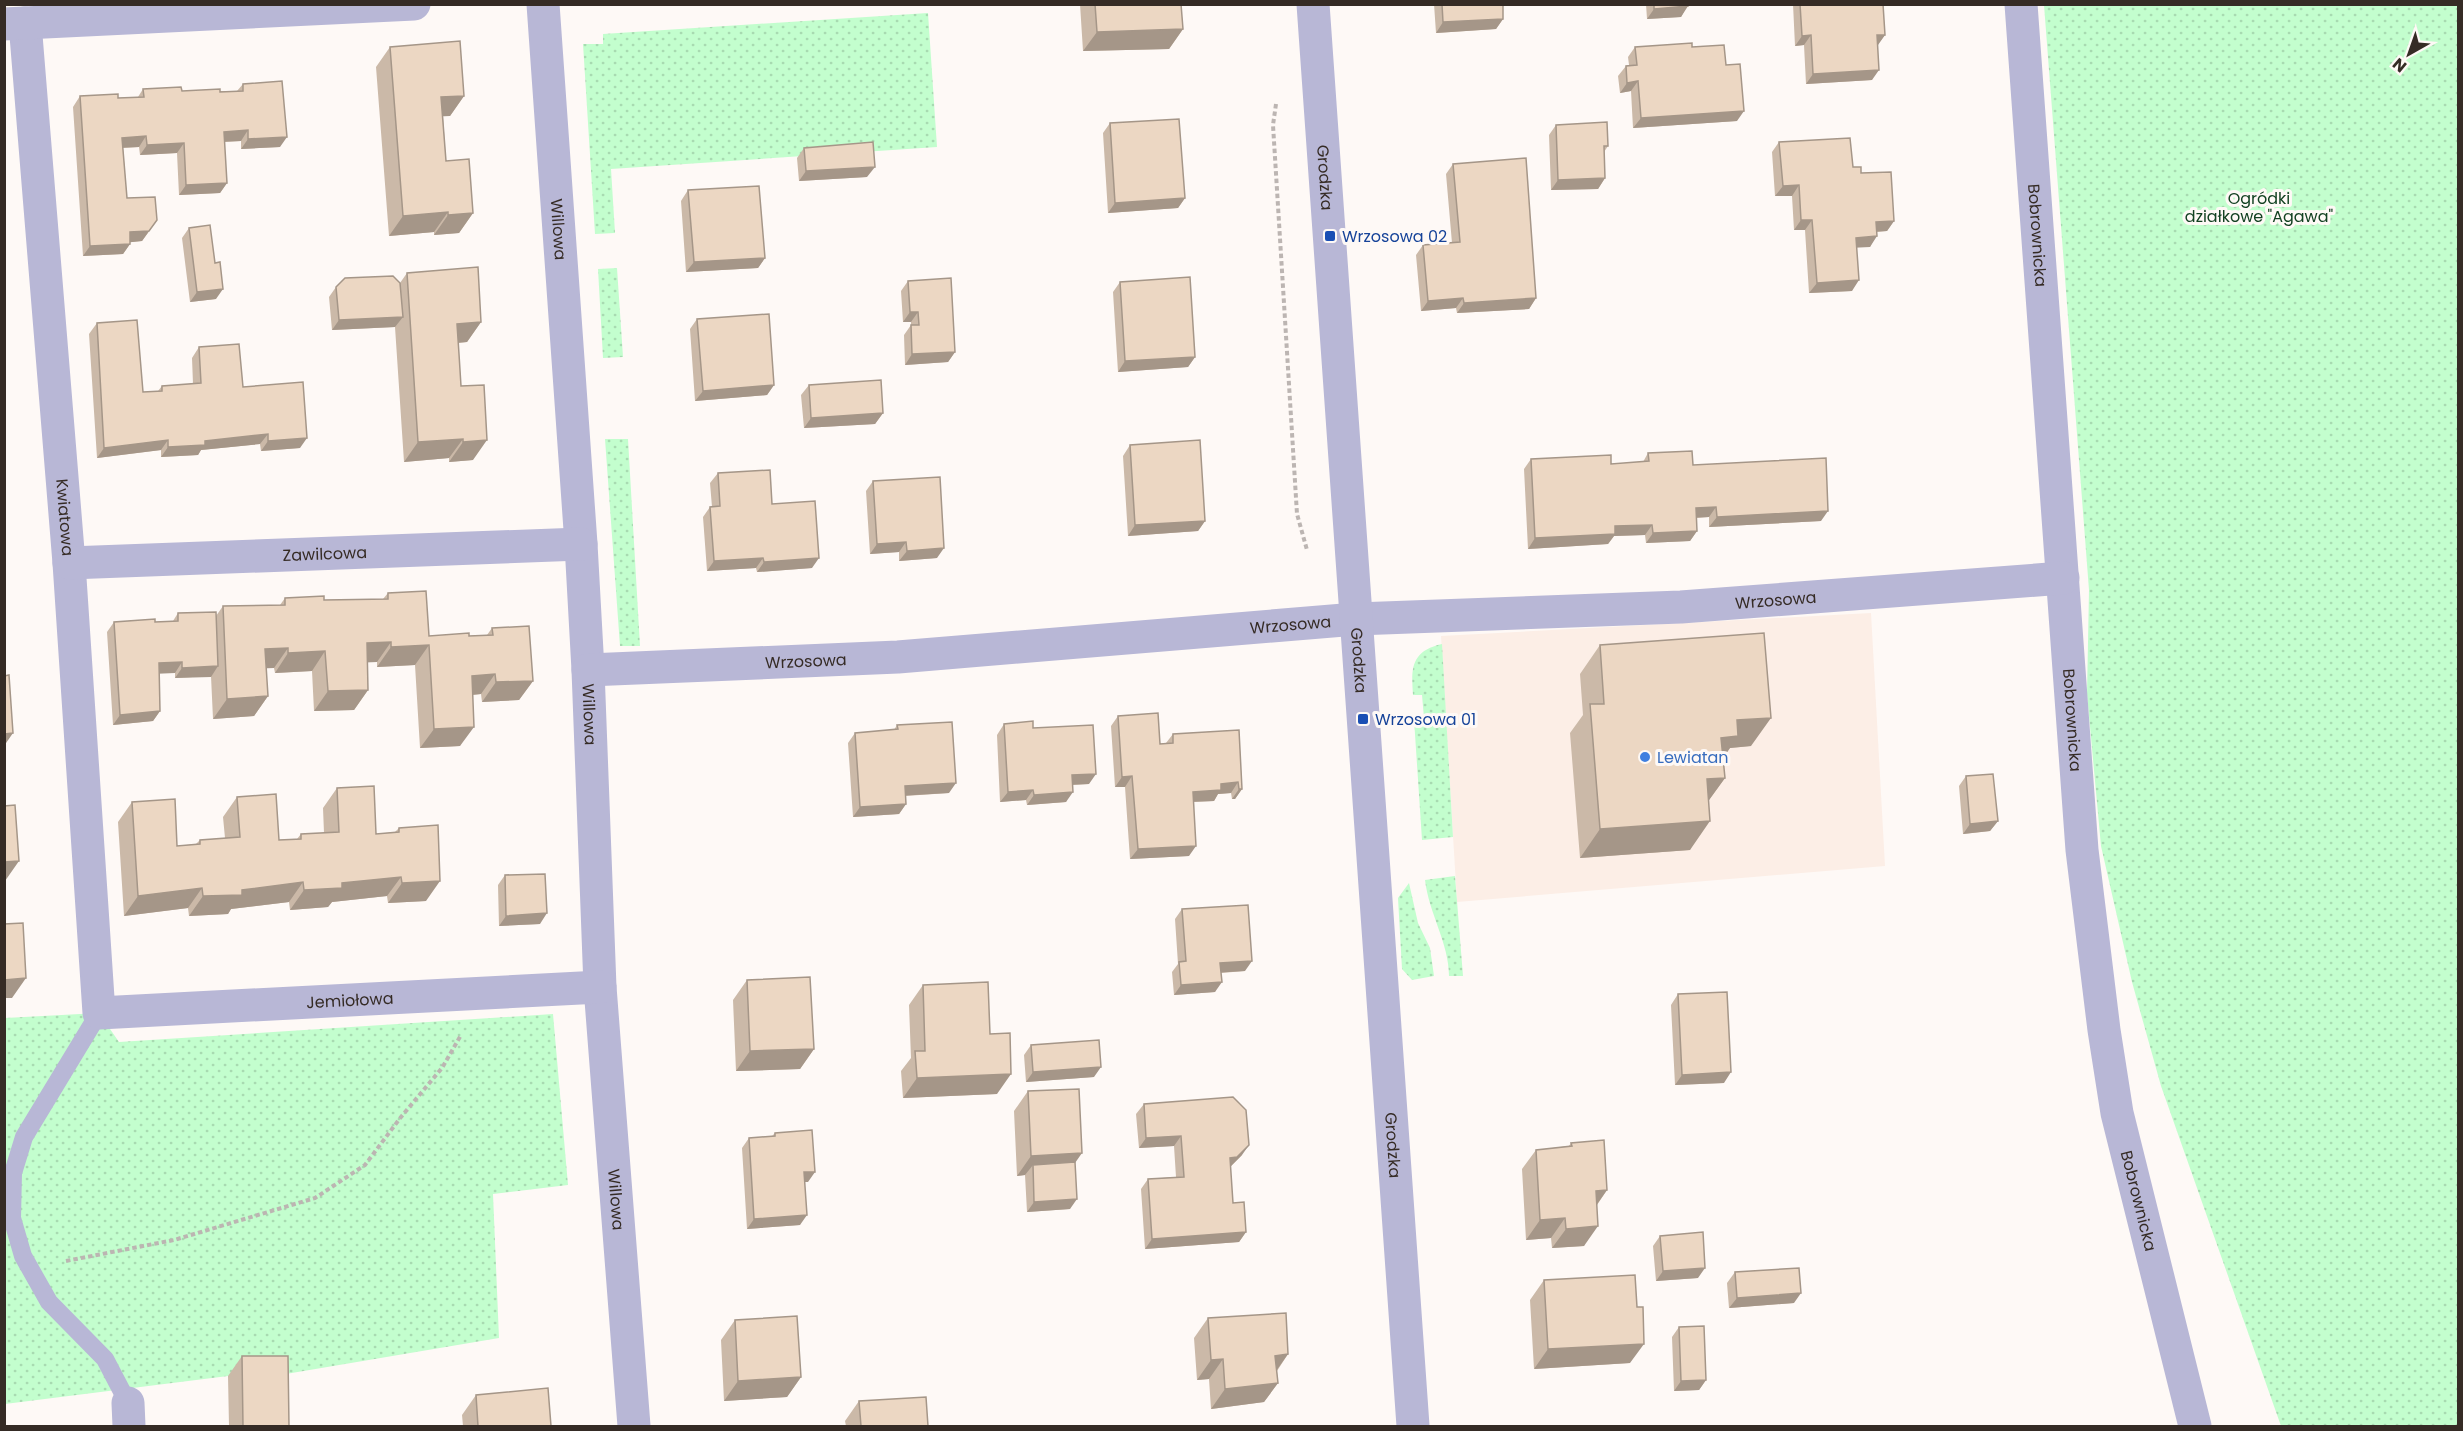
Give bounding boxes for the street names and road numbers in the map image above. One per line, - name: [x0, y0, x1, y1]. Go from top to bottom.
- street label: Grodzka: [1311, 144, 1338, 211]
- street label: Bobrownicka: [2022, 183, 2052, 288]
- street label: Willowa: [545, 198, 572, 261]
- street label: Kwiatowa: [50, 478, 79, 557]
- street label: Zawilcowa: [282, 541, 367, 567]
- street label: Wrzosowa: [1734, 586, 1817, 615]
- street label: Wrzosowa: [1249, 610, 1332, 640]
- street label: Grodzka: [1345, 627, 1372, 694]
- street label: Wrzosowa: [765, 648, 847, 675]
- street label: Bobrownicka: [2057, 668, 2087, 772]
- street label: Willowa: [577, 683, 602, 746]
- street label: Jemiołowa: [306, 987, 394, 1014]
- street label: Grodzka: [1379, 1112, 1407, 1179]
- street label: Bobrownicka: [2115, 1148, 2162, 1254]
- street label: Willowa: [602, 1168, 630, 1231]

